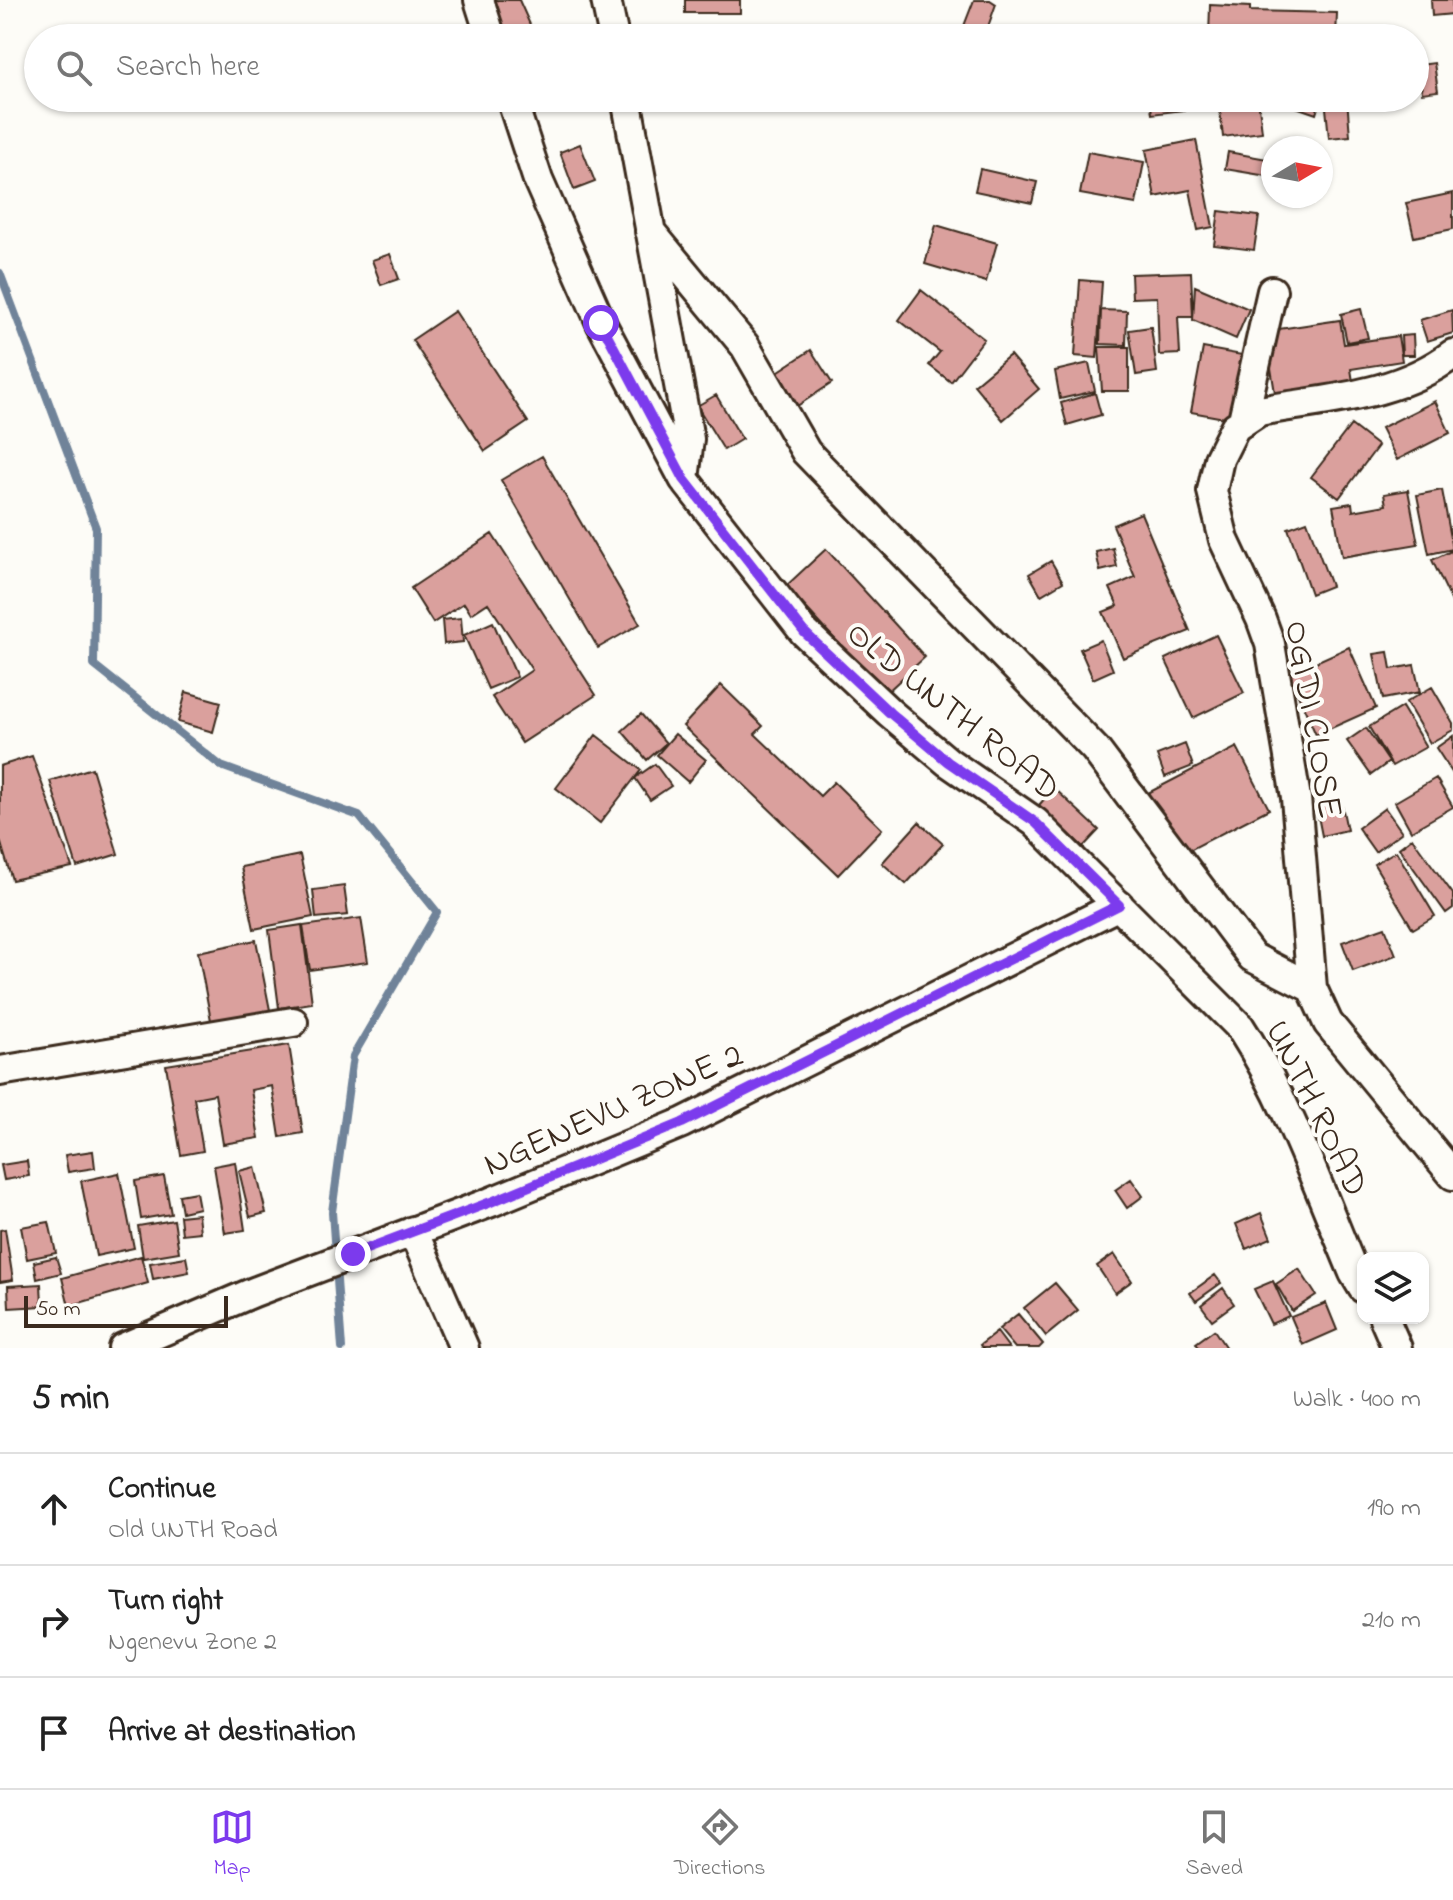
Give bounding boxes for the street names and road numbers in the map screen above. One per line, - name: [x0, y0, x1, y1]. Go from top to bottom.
- street label: OLD UNTH ROAD: [833, 609, 1071, 816]
- street label: OGIDI CLOSE: [1268, 617, 1355, 823]
- street label: UNTH ROAD: [1249, 1012, 1380, 1206]
- street label: NGENEVU ZONE 2: [476, 1030, 752, 1192]

